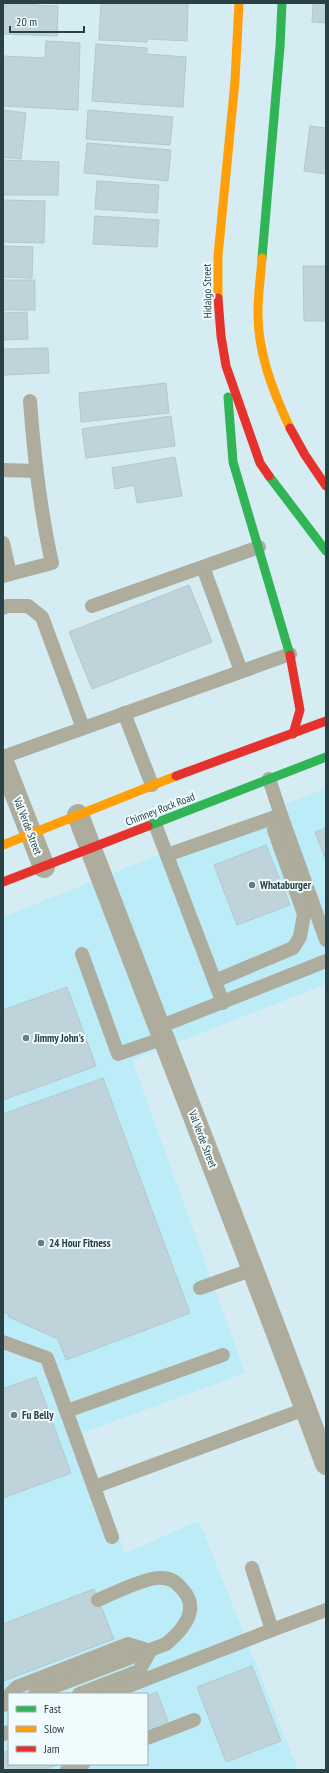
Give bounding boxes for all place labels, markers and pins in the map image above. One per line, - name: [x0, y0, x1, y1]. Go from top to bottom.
- place label: Whataburger: [259, 878, 312, 892]
- marker: Whataburger: [247, 880, 257, 890]
- place label: Jimmy John's: [33, 1031, 84, 1045]
- marker: Jimmy John's: [21, 1033, 31, 1043]
- place label: 24 Hour Fitness: [49, 1236, 111, 1250]
- marker: 24 Hour Fitness: [36, 1238, 46, 1248]
- place label: Fu Belly: [22, 1408, 54, 1422]
- marker: Fu Belly: [9, 1410, 19, 1420]

